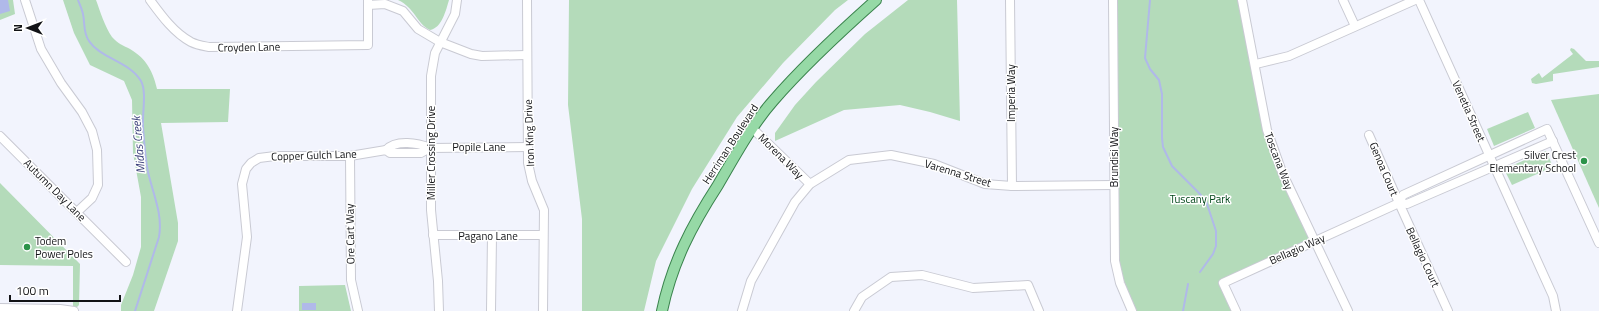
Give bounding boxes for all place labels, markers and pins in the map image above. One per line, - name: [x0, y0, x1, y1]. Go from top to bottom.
- place label: Silver Crest Elementary School: [1489, 147, 1576, 176]
- marker: Silver Crest Elementary School: [1579, 156, 1589, 166]
- place label: Todem Power Poles: [35, 233, 93, 262]
- marker: Todem Power Poles: [22, 242, 32, 252]

